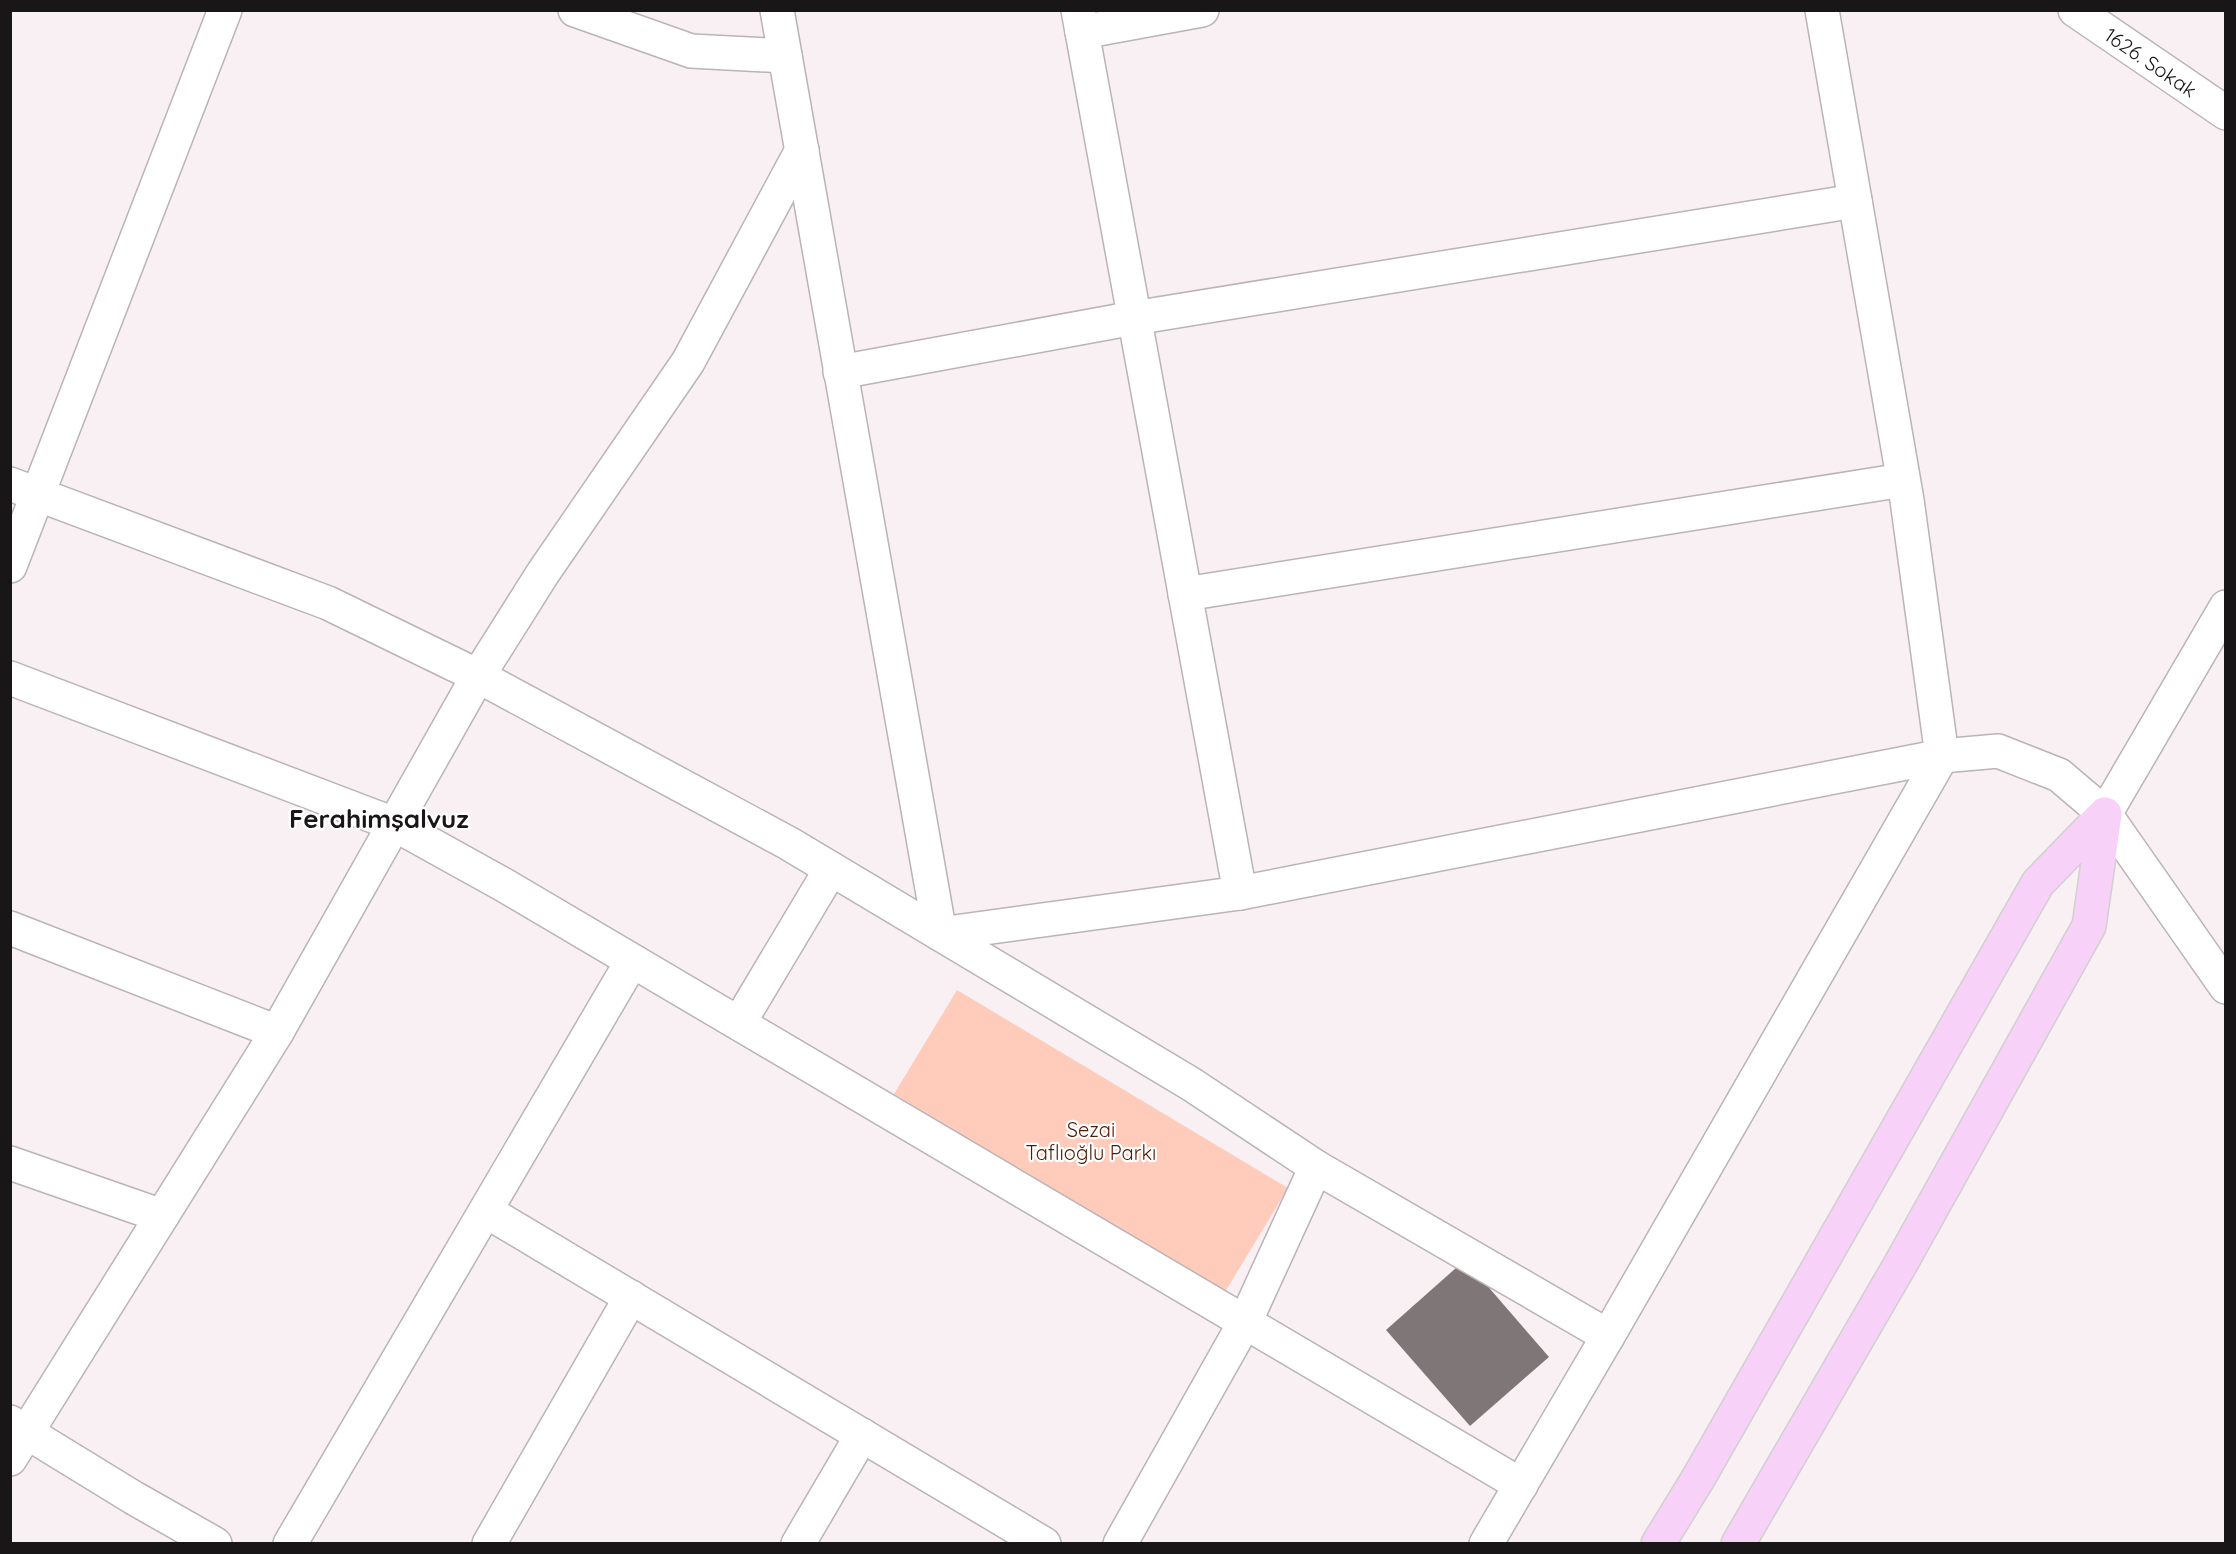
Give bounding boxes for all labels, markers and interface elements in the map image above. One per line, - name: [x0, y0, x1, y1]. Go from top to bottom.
- street label: 1626. Sokak: [2100, 22, 2202, 102]
- district label: Ferahimşalvuz: [289, 802, 469, 835]
- park label: Sezai Taflıoğlu Parkı: [1026, 1117, 1156, 1165]

